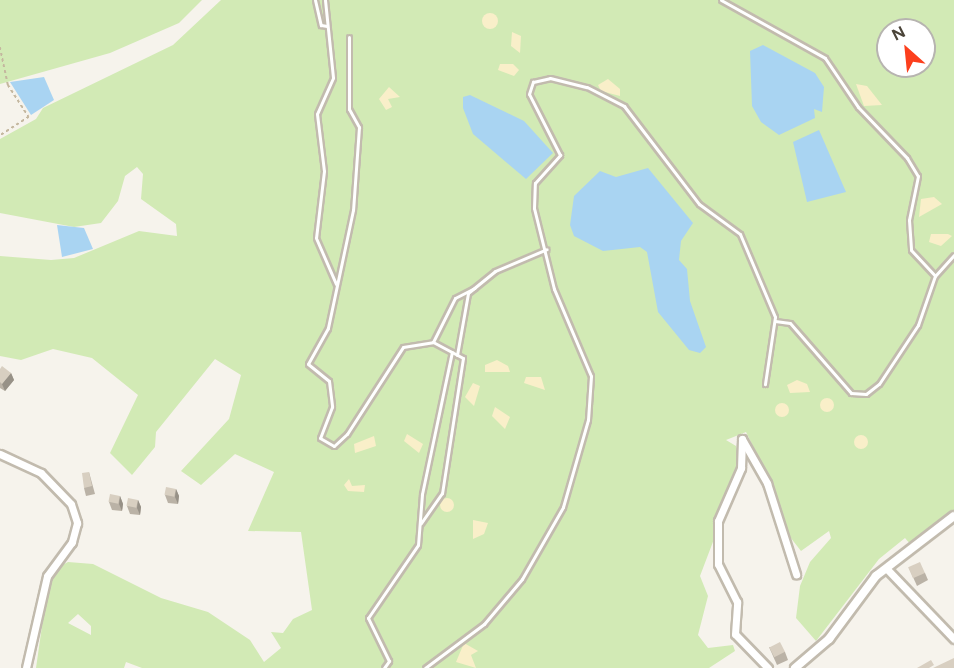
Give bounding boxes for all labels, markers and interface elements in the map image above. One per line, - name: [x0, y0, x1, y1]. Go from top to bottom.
- north arrow: [876, 18, 936, 78]
- text: N: [889, 22, 908, 45]

